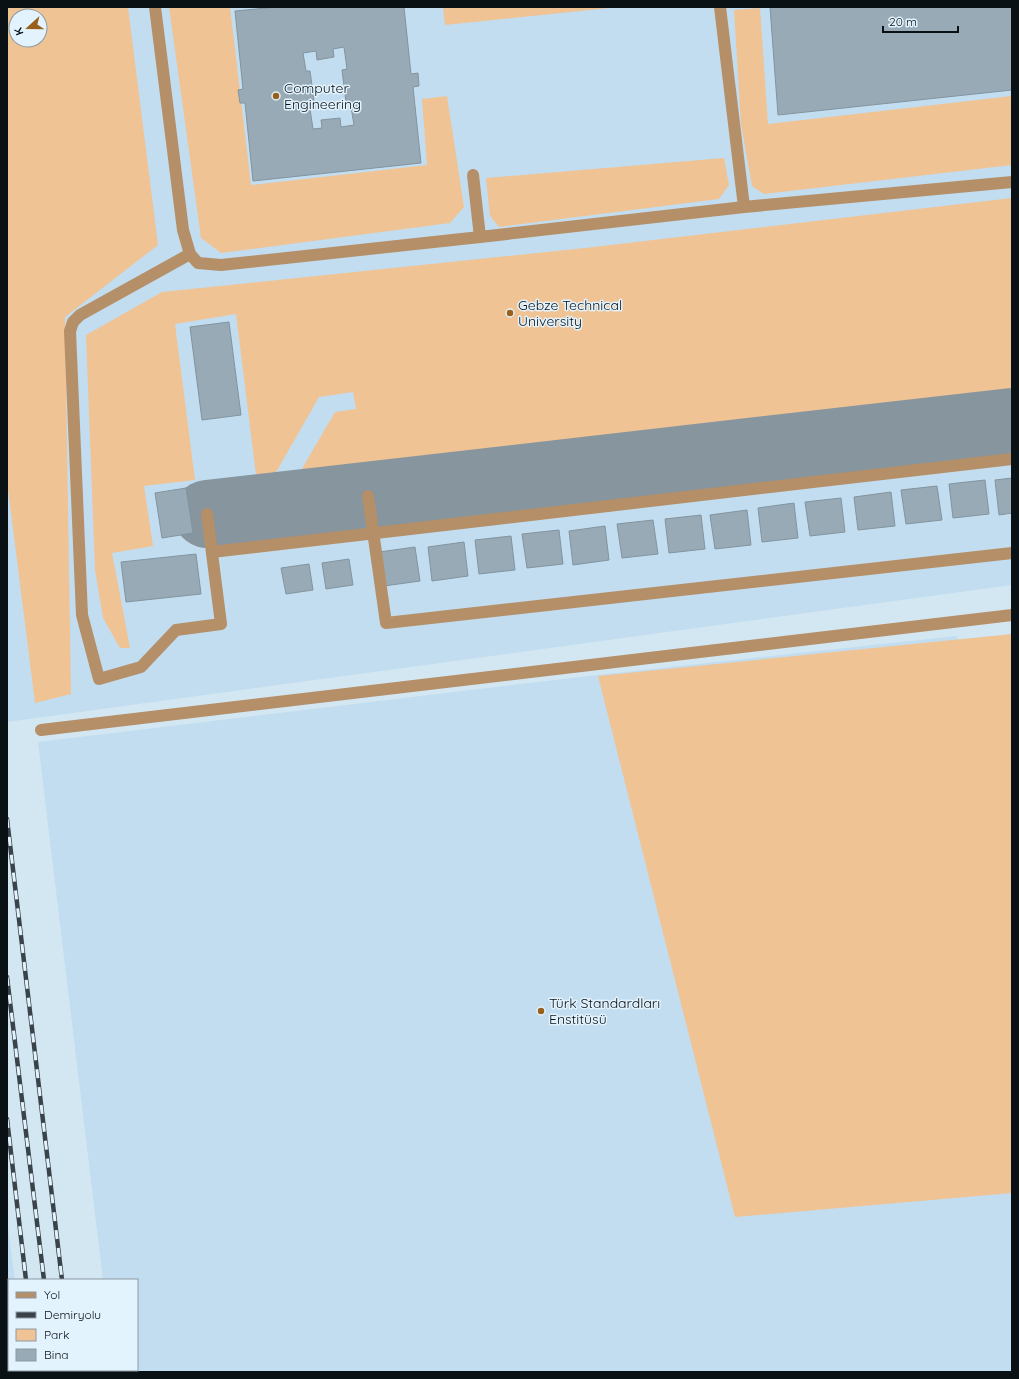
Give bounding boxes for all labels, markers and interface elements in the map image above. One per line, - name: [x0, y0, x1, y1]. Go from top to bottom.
- north arrow: [8, 8, 48, 48]
- scale bar: [883, 8, 958, 34]
- text: 20 m: [889, 14, 917, 29]
- text: K: [11, 26, 26, 37]
- place label: Computer Engineering: [284, 79, 361, 113]
- marker: Computer Engineering: [271, 91, 281, 101]
- place label: Gebze Technical University: [518, 296, 622, 330]
- marker: Gebze Technical University: [505, 308, 515, 318]
- place label: Türk Standardları Enstitüsü: [549, 994, 660, 1028]
- marker: Türk Standardları Enstitüsü: [536, 1006, 546, 1016]
- legend: [8, 1279, 138, 1371]
- text: Yol: [44, 1287, 60, 1302]
- text: Demiryolu: [44, 1307, 101, 1322]
- text: Park: [44, 1327, 69, 1342]
- text: Bina: [44, 1347, 69, 1362]

